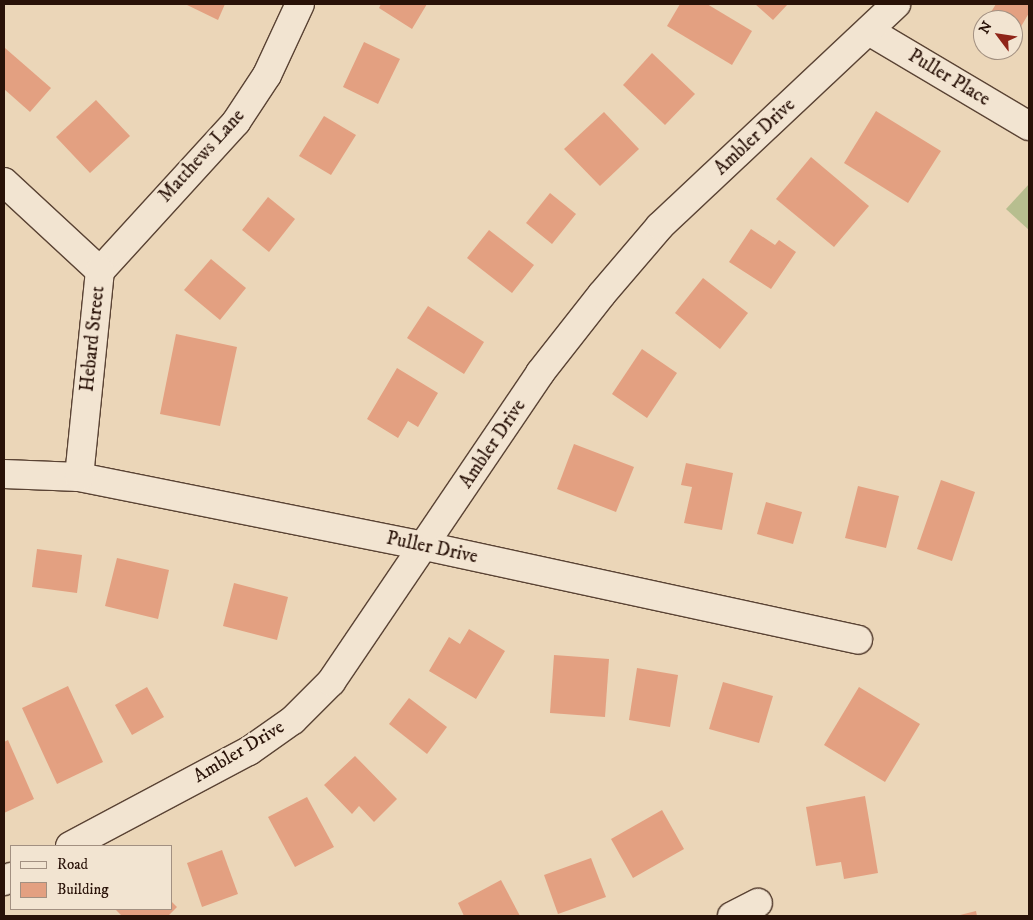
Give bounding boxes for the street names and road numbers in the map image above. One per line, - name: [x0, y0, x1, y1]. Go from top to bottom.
- street label: Puller Place: [904, 45, 994, 111]
- street label: Ambler Drive: [710, 94, 800, 180]
- street label: Matthews Lane: [154, 105, 250, 207]
- street label: Hebard Street: [76, 285, 110, 393]
- street label: Ambler Drive: [455, 395, 531, 493]
- street label: Puller Drive: [384, 527, 480, 569]
- street label: Ambler Drive: [189, 716, 289, 788]

